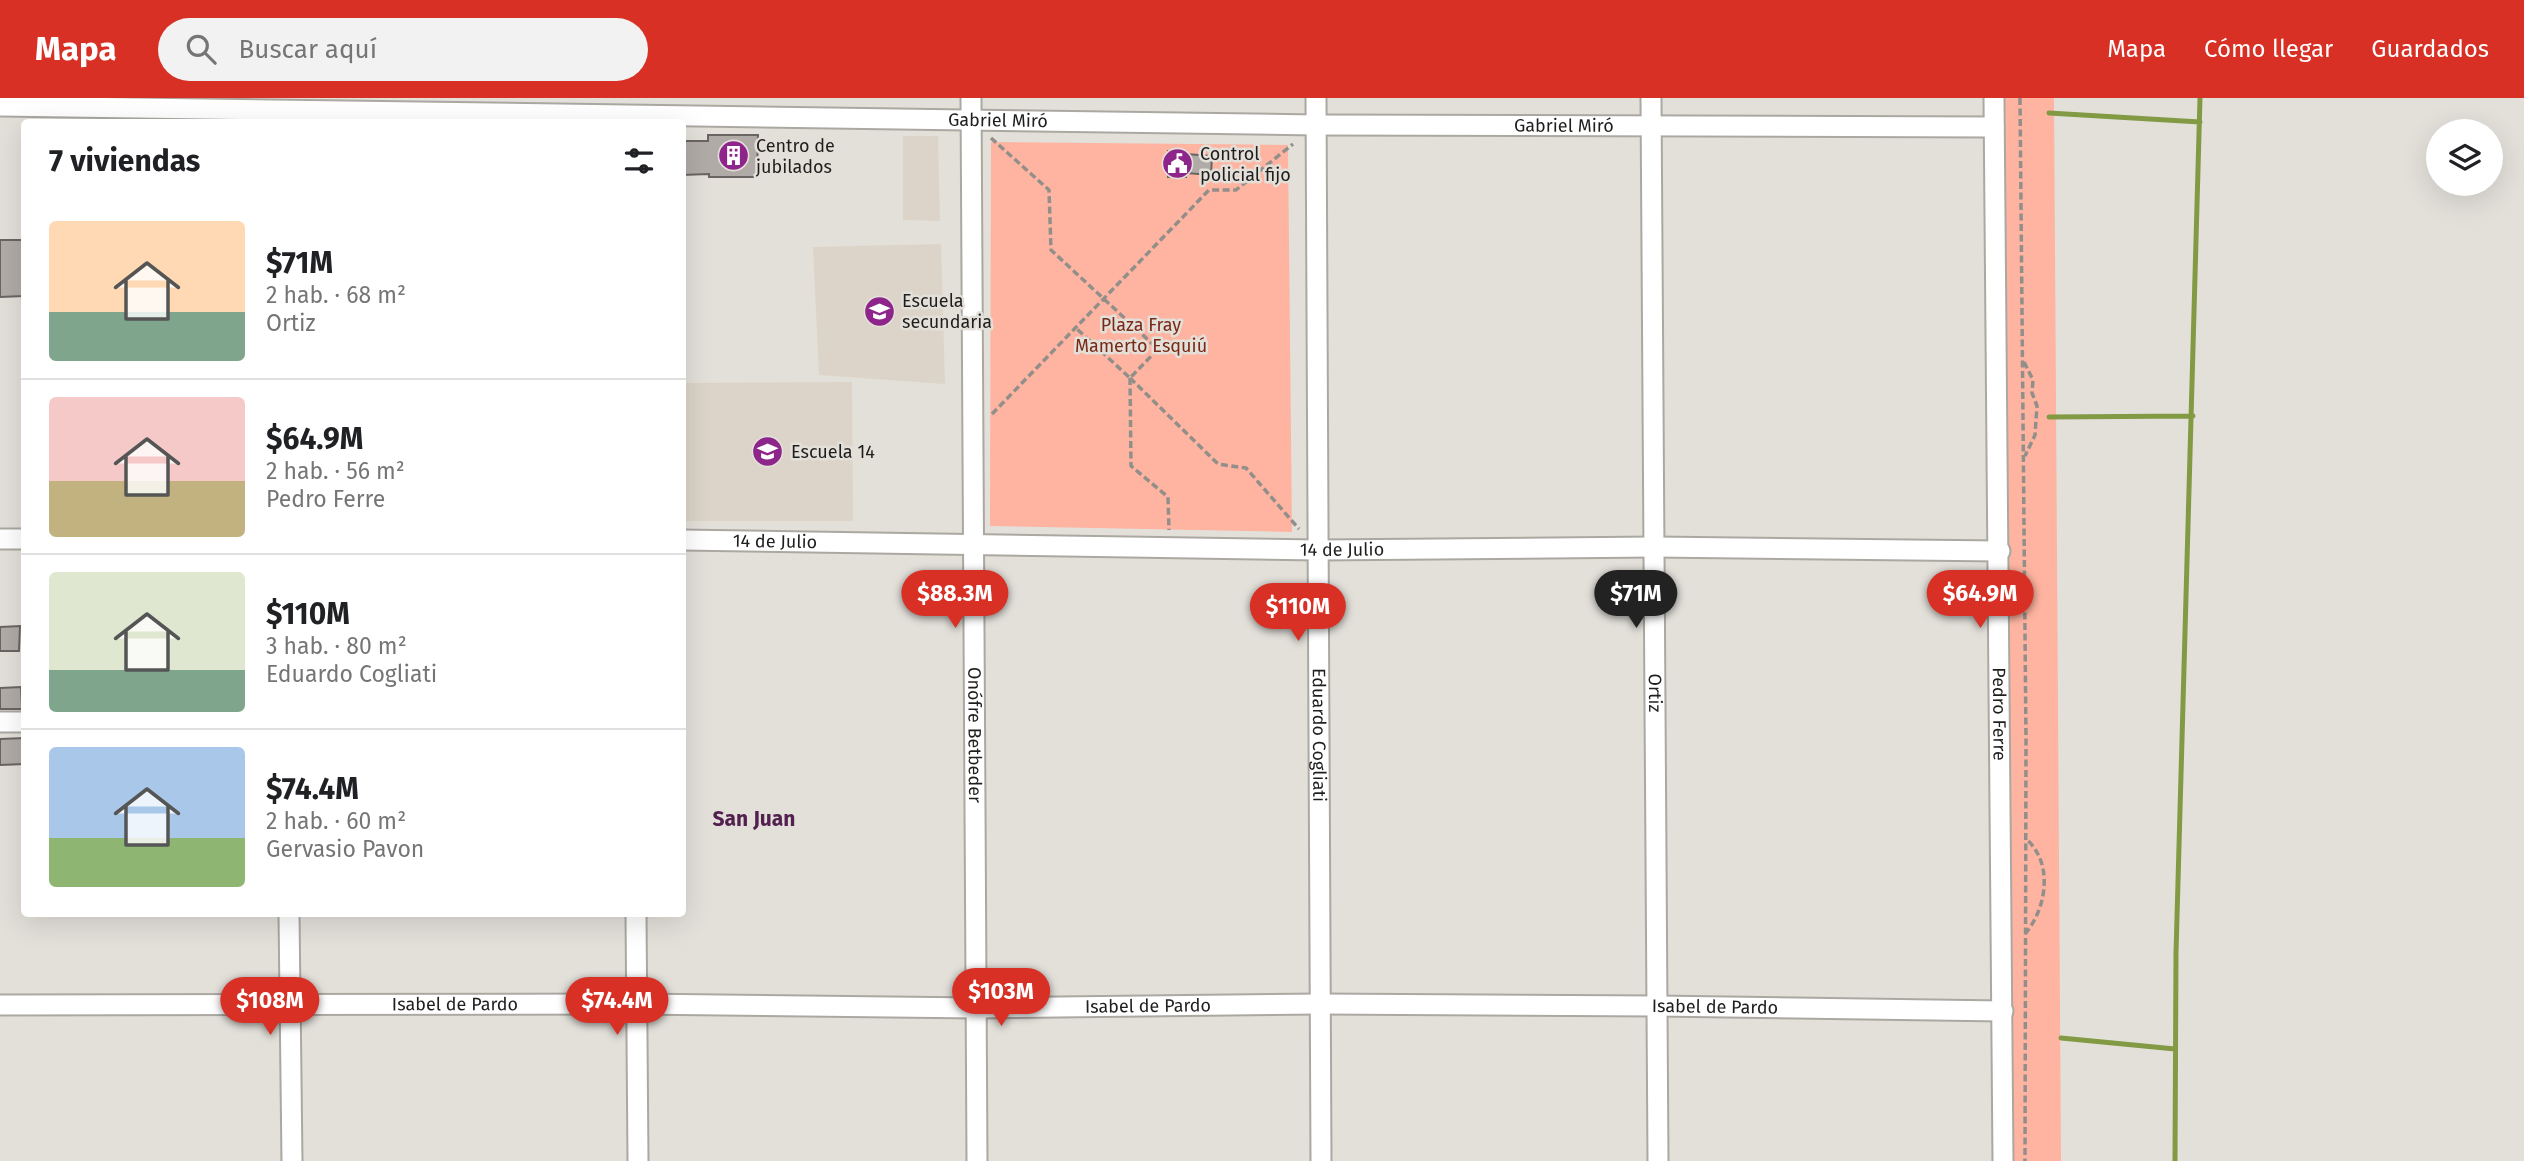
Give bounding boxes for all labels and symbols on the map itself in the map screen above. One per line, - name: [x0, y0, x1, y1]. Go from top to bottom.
- street label: Gabriel Miró: [948, 109, 1048, 132]
- street label: Gabriel Miró: [1514, 115, 1614, 137]
- place label: Centro de jubilados: [755, 135, 835, 178]
- building icon: Centro de jubilados: [716, 139, 750, 173]
- place label: Control policial fijo: [1200, 143, 1291, 186]
- public building icon: Control policial fijo: [1160, 147, 1194, 181]
- place label: Escuela secundaria: [902, 290, 992, 333]
- school or university icon: Escuela secundaria: [862, 294, 896, 328]
- park label: Plaza Fray Mamerto Esquiú: [1075, 314, 1207, 357]
- school or university icon: Escuela 14: [751, 435, 785, 469]
- place label: Escuela 14: [791, 441, 875, 463]
- street label: 14 de Julio: [733, 530, 817, 553]
- street label: 14 de Julio: [1300, 538, 1384, 561]
- pin: $88.3M: [898, 570, 1012, 630]
- pin: $71M: [1595, 570, 1677, 630]
- pin: $64.9M: [1923, 570, 2037, 630]
- pin: $110M: [1249, 584, 1347, 643]
- street label: Onófre Betbeder: [963, 667, 986, 803]
- street label: Pedro Ferre: [1988, 667, 2011, 761]
- street label: Eduardo Cogliati: [1308, 668, 1330, 802]
- street label: Ortiz: [1644, 673, 1666, 713]
- district label: San Juan: [713, 806, 795, 832]
- pin: $103M: [952, 968, 1050, 1028]
- pin: $108M: [221, 978, 319, 1037]
- pin: $74.4M: [560, 978, 674, 1037]
- street label: Isabel de Pardo: [392, 993, 518, 1015]
- street label: Isabel de Pardo: [1085, 994, 1211, 1018]
- street label: Isabel de Pardo: [1652, 995, 1778, 1019]

